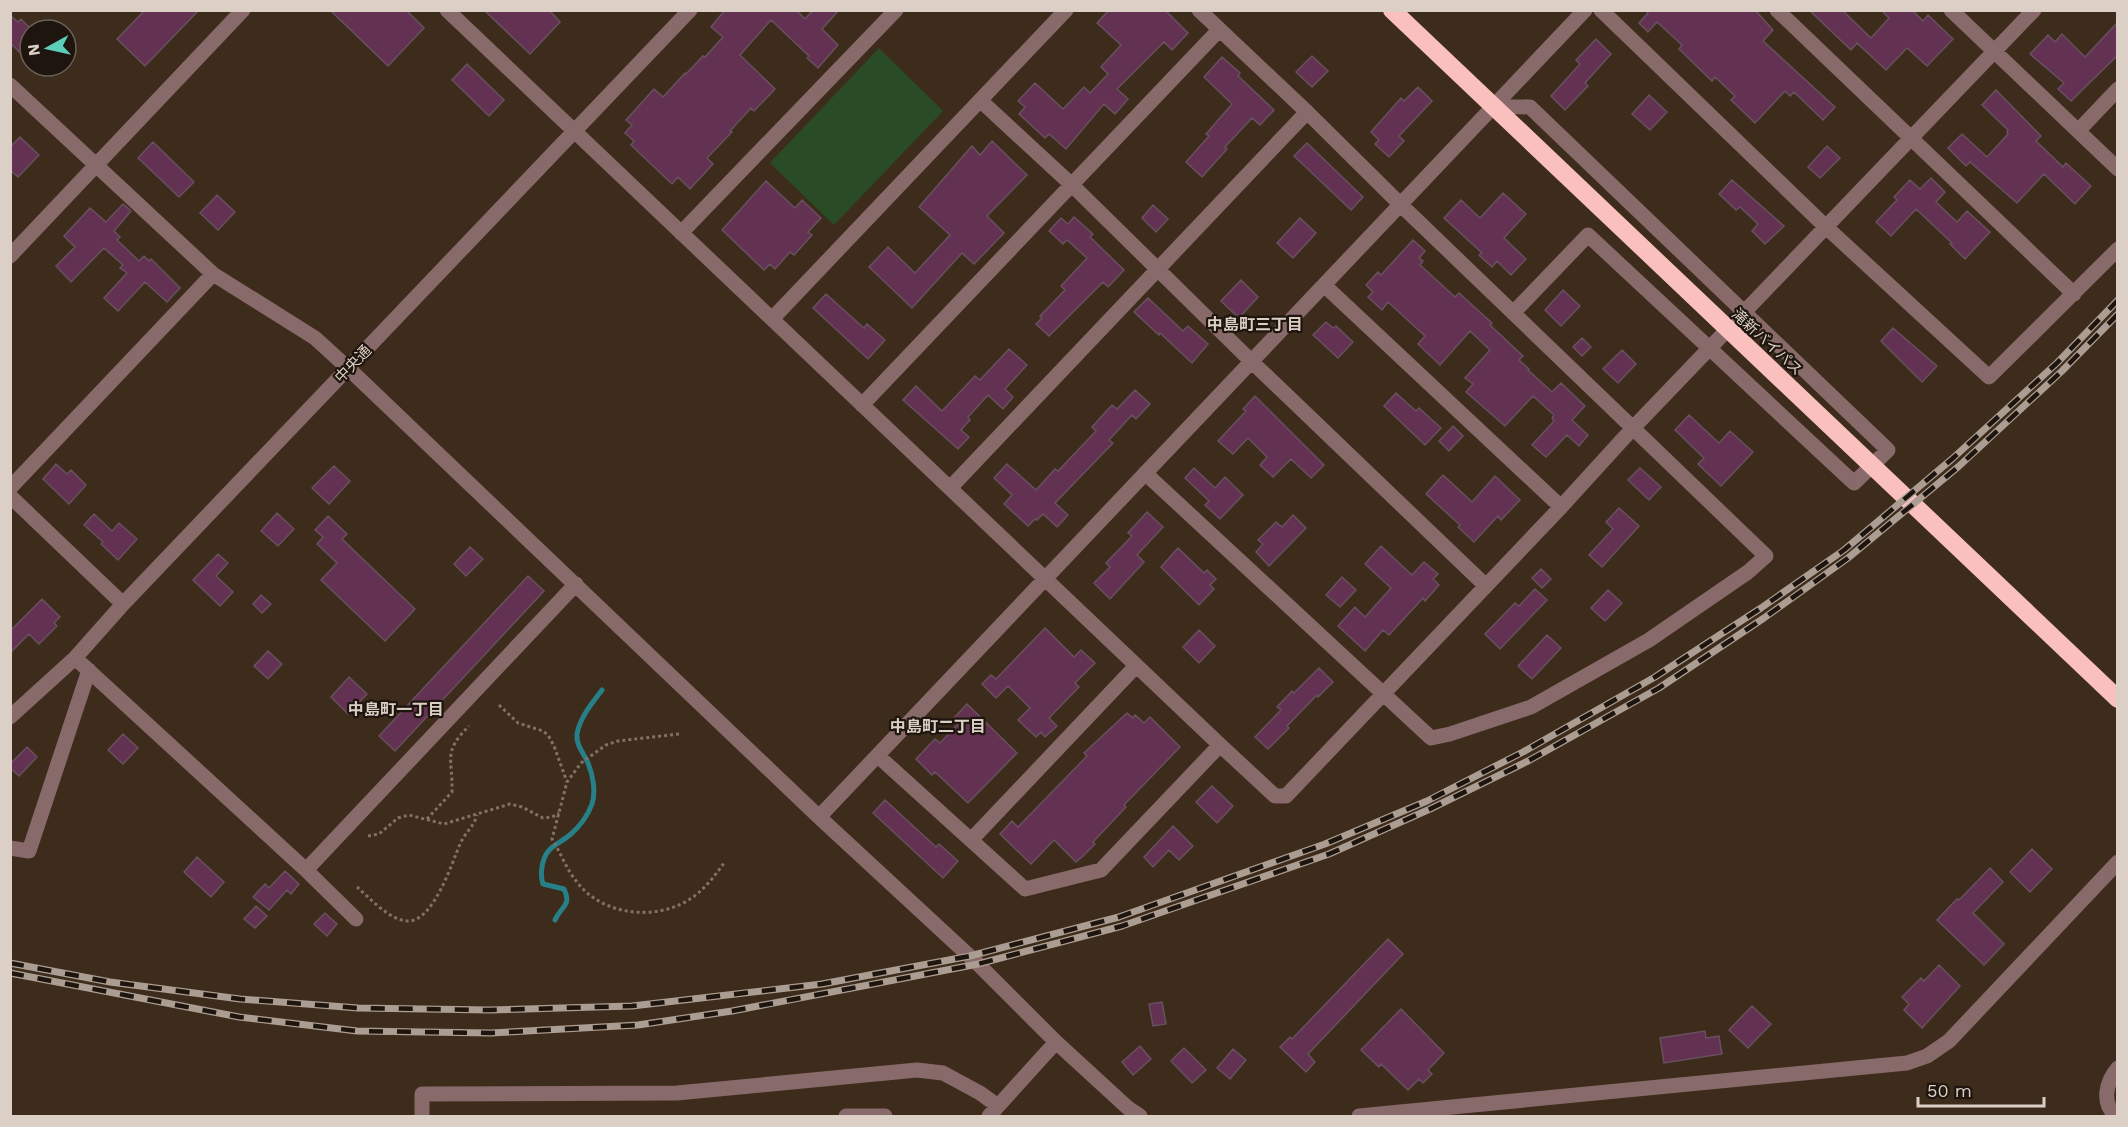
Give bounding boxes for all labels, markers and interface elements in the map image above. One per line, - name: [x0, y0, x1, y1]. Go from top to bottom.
- north arrow: [18, 18, 78, 78]
- text: N: [23, 43, 44, 57]
- street label: 滝新バイパス: [1728, 305, 1806, 379]
- district label: 中島町三丁目: [1207, 315, 1303, 334]
- street label: 中央通: [331, 342, 375, 386]
- district label: 中島町一丁目: [348, 700, 444, 719]
- district label: 中島町二丁目: [890, 717, 986, 736]
- scale bar: [1918, 1070, 2044, 1108]
- text: 50 m: [1927, 1080, 1972, 1101]

